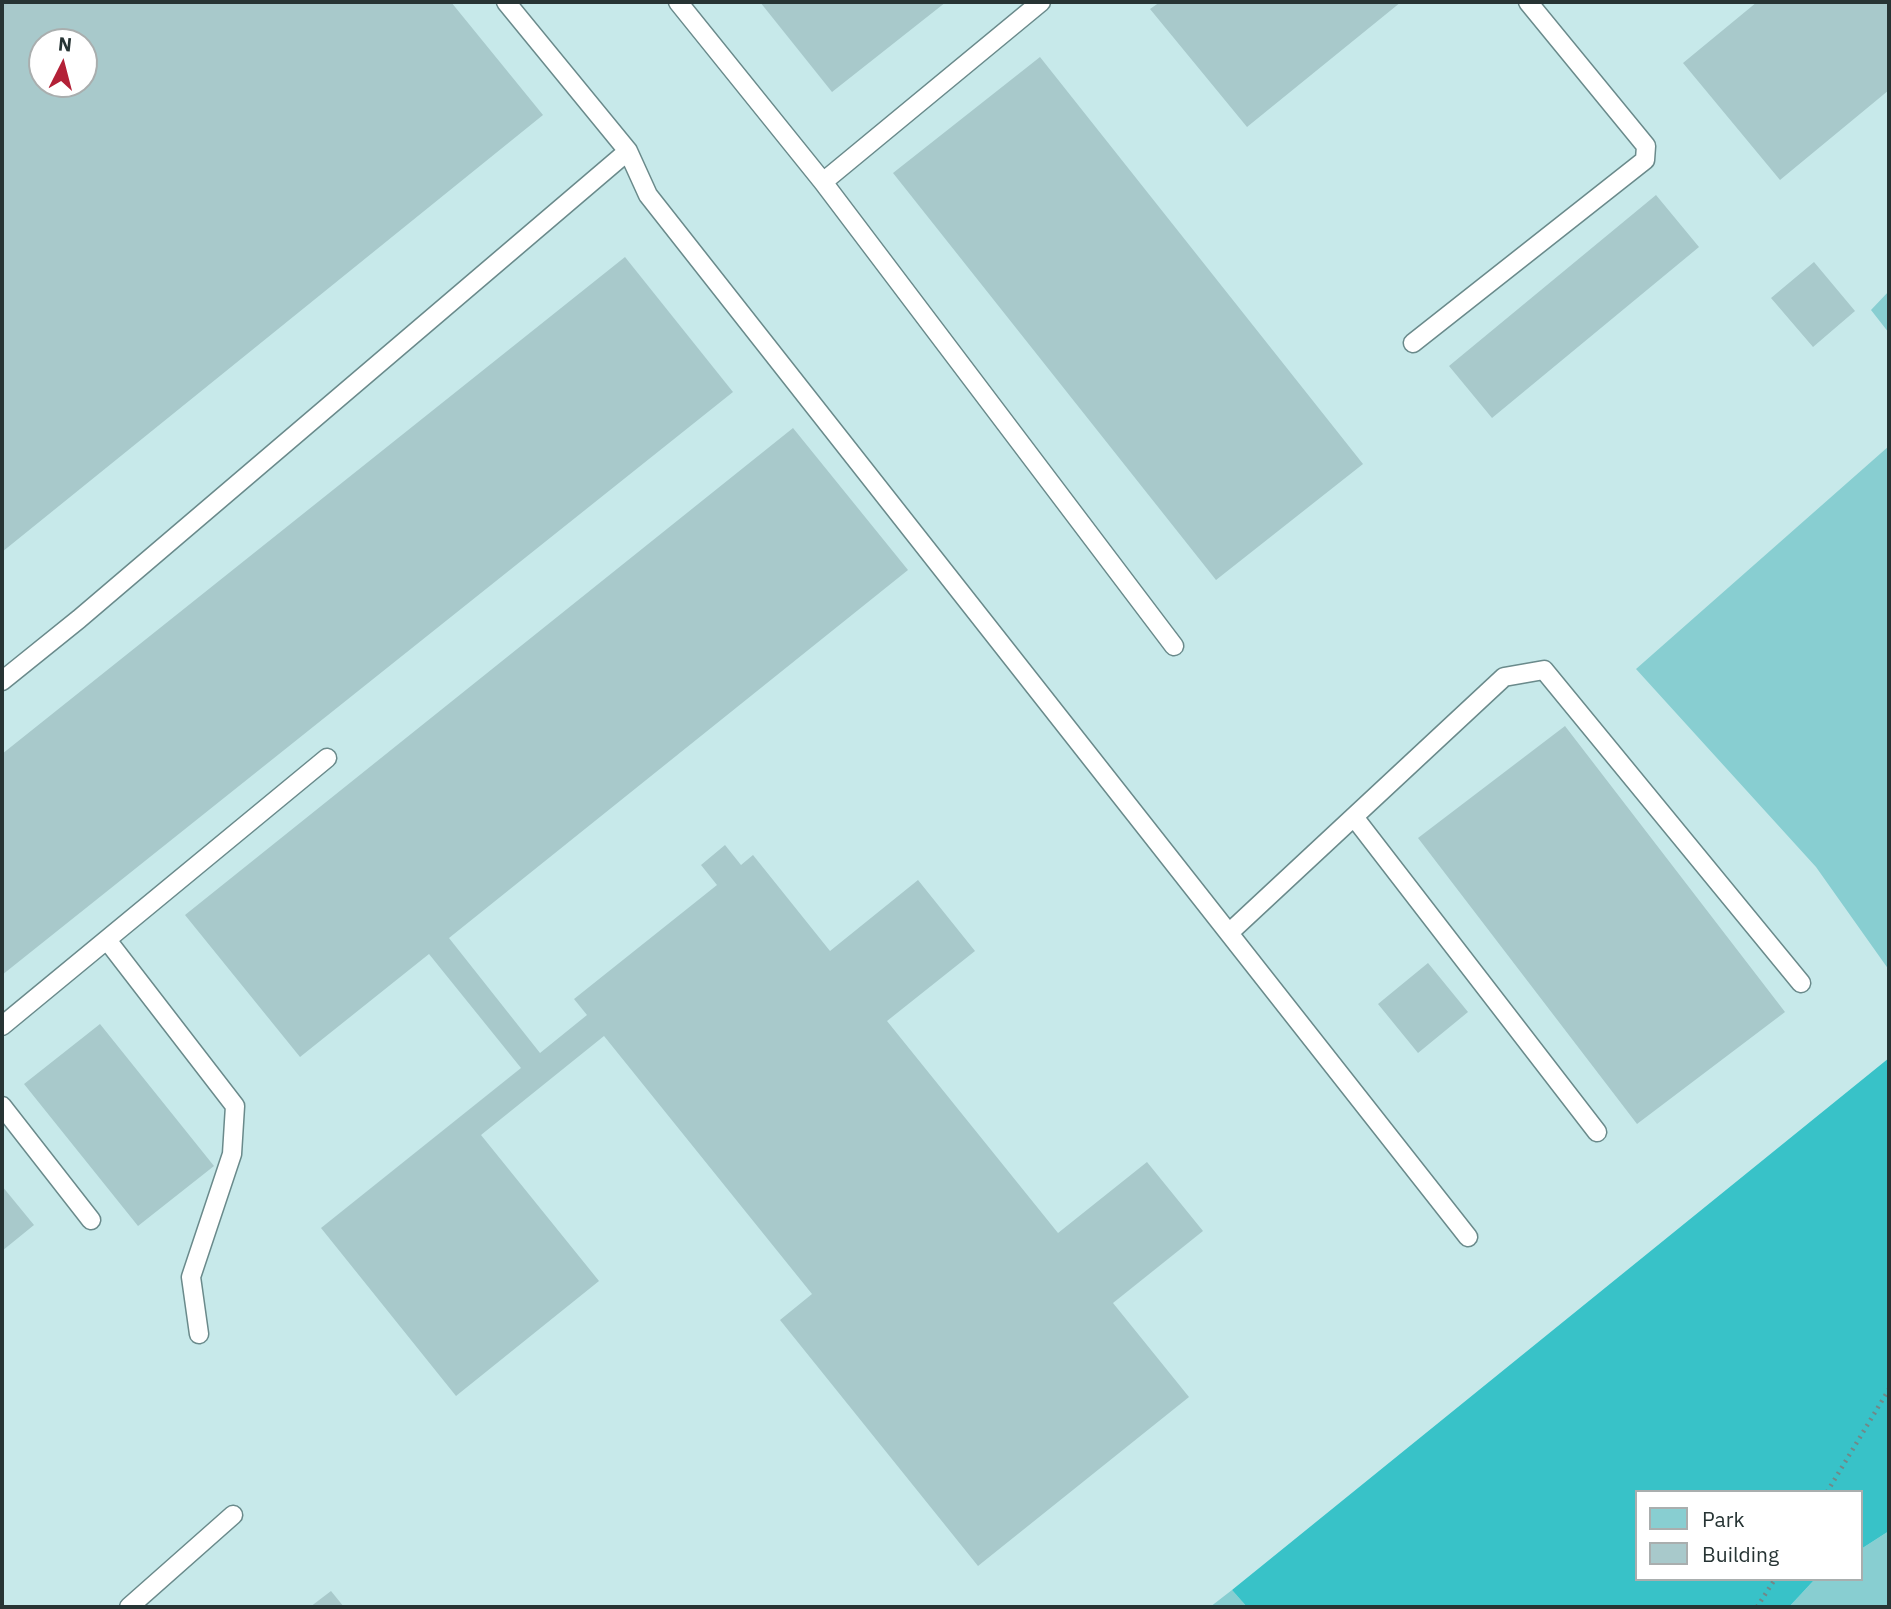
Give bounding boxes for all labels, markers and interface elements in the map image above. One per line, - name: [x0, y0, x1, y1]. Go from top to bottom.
- north arrow: [28, 28, 98, 98]
- text: N: [57, 31, 73, 57]
- legend: [1636, 1490, 1863, 1581]
- text: Park: [1702, 1505, 1745, 1533]
- text: Building: [1702, 1540, 1779, 1568]

